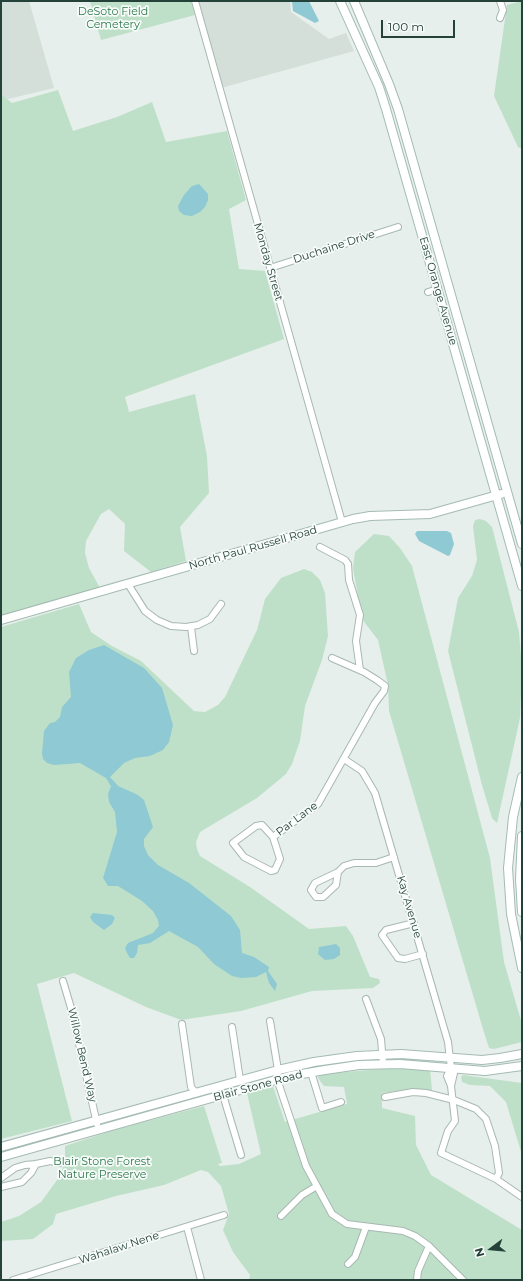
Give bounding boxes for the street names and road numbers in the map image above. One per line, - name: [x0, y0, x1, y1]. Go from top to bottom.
- street label: Monday Street: [251, 221, 285, 303]
- street label: Duchaine Drive: [291, 228, 377, 266]
- street label: East Orange Avenue: [416, 235, 460, 347]
- street label: North Paul Russell Road: [187, 523, 319, 573]
- street label: Par Lane: [274, 799, 320, 839]
- street label: Kay Avenue: [394, 874, 424, 940]
- street label: Willow Bend Way: [65, 1006, 99, 1104]
- street label: Blair Stone Road: [212, 1068, 304, 1104]
- street label: Wahalaw Nene: [77, 1229, 161, 1267]

